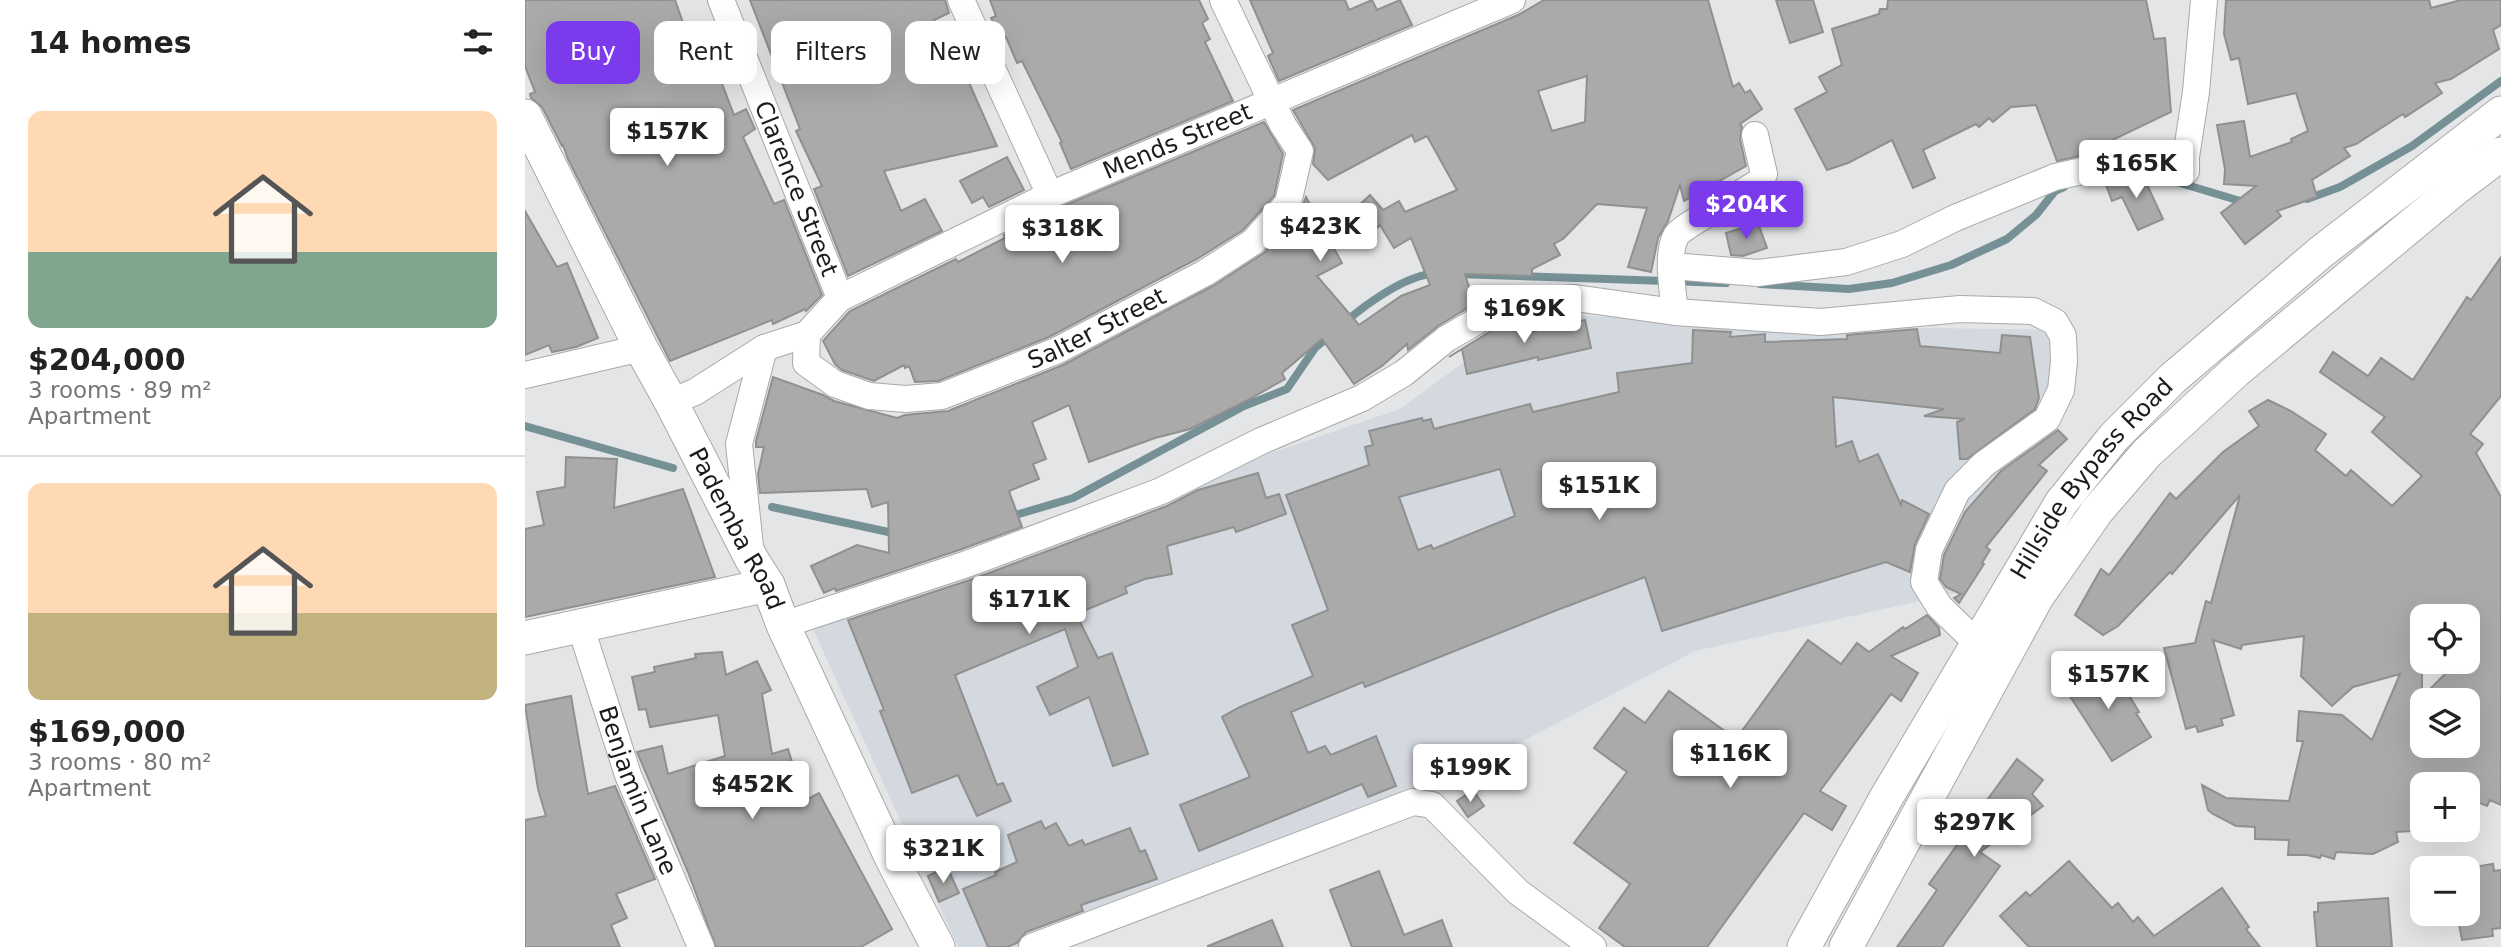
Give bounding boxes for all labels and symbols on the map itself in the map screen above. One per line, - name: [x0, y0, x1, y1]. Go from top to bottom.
- street label: Clarence Street: [749, 97, 844, 280]
- street label: Mends Street: [1099, 97, 1256, 185]
- pin: $157K: [618, 108, 716, 168]
- pin: $165K: [2087, 140, 2185, 200]
- pin: $204K: [1697, 182, 1795, 241]
- pin: $423K: [1271, 204, 1369, 263]
- pin: $318K: [1013, 205, 1111, 265]
- street label: Salter Street: [1024, 282, 1171, 375]
- pin: $169K: [1475, 286, 1573, 345]
- street label: Hillside Bypass Road: [2005, 372, 2179, 584]
- street label: Pademba Road: [683, 443, 790, 614]
- pin: $151K: [1550, 462, 1648, 522]
- pin: $171K: [980, 576, 1078, 636]
- pin: $157K: [2059, 652, 2157, 711]
- street label: Benjamin Lane: [593, 702, 683, 879]
- pin: $116K: [1681, 730, 1779, 790]
- pin: $199K: [1421, 744, 1519, 804]
- pin: $452K: [703, 762, 801, 821]
- pin: $297K: [1925, 800, 2023, 859]
- pin: $321K: [894, 826, 992, 885]

